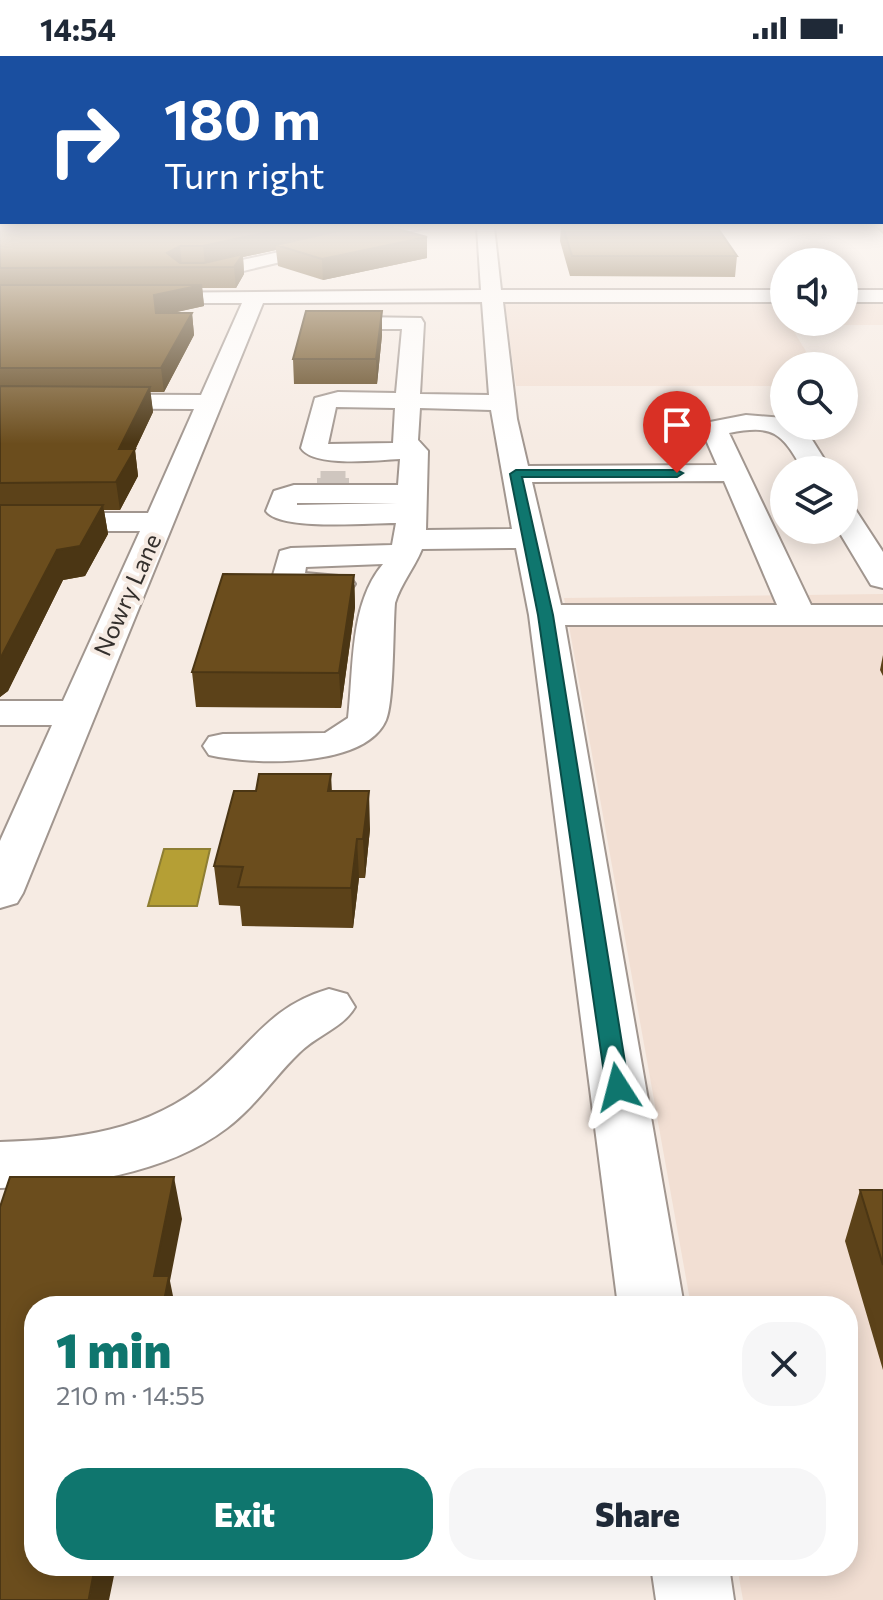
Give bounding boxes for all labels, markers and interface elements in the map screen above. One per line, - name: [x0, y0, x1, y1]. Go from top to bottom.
- text: 14:54: [40, 10, 116, 47]
- text: 180 m: [164, 83, 321, 152]
- icon: right: [32, 88, 136, 192]
- text: Turn right: [164, 152, 325, 196]
- map controls: [770, 248, 858, 544]
- button: sound: [770, 248, 858, 336]
- button: search: [770, 352, 858, 440]
- pin: [643, 391, 711, 473]
- icon: arrive: [655, 403, 699, 447]
- button: layers: [770, 456, 858, 544]
- street label: Nowry Lane: [87, 529, 166, 660]
- position arrow: [576, 1045, 660, 1129]
- text: 1 min: [56, 1319, 171, 1378]
- button: close: [742, 1322, 826, 1406]
- text: 210 m · 14:55: [56, 1379, 205, 1410]
- button: Exit: [56, 1468, 433, 1560]
- button: Share: [449, 1468, 826, 1560]

